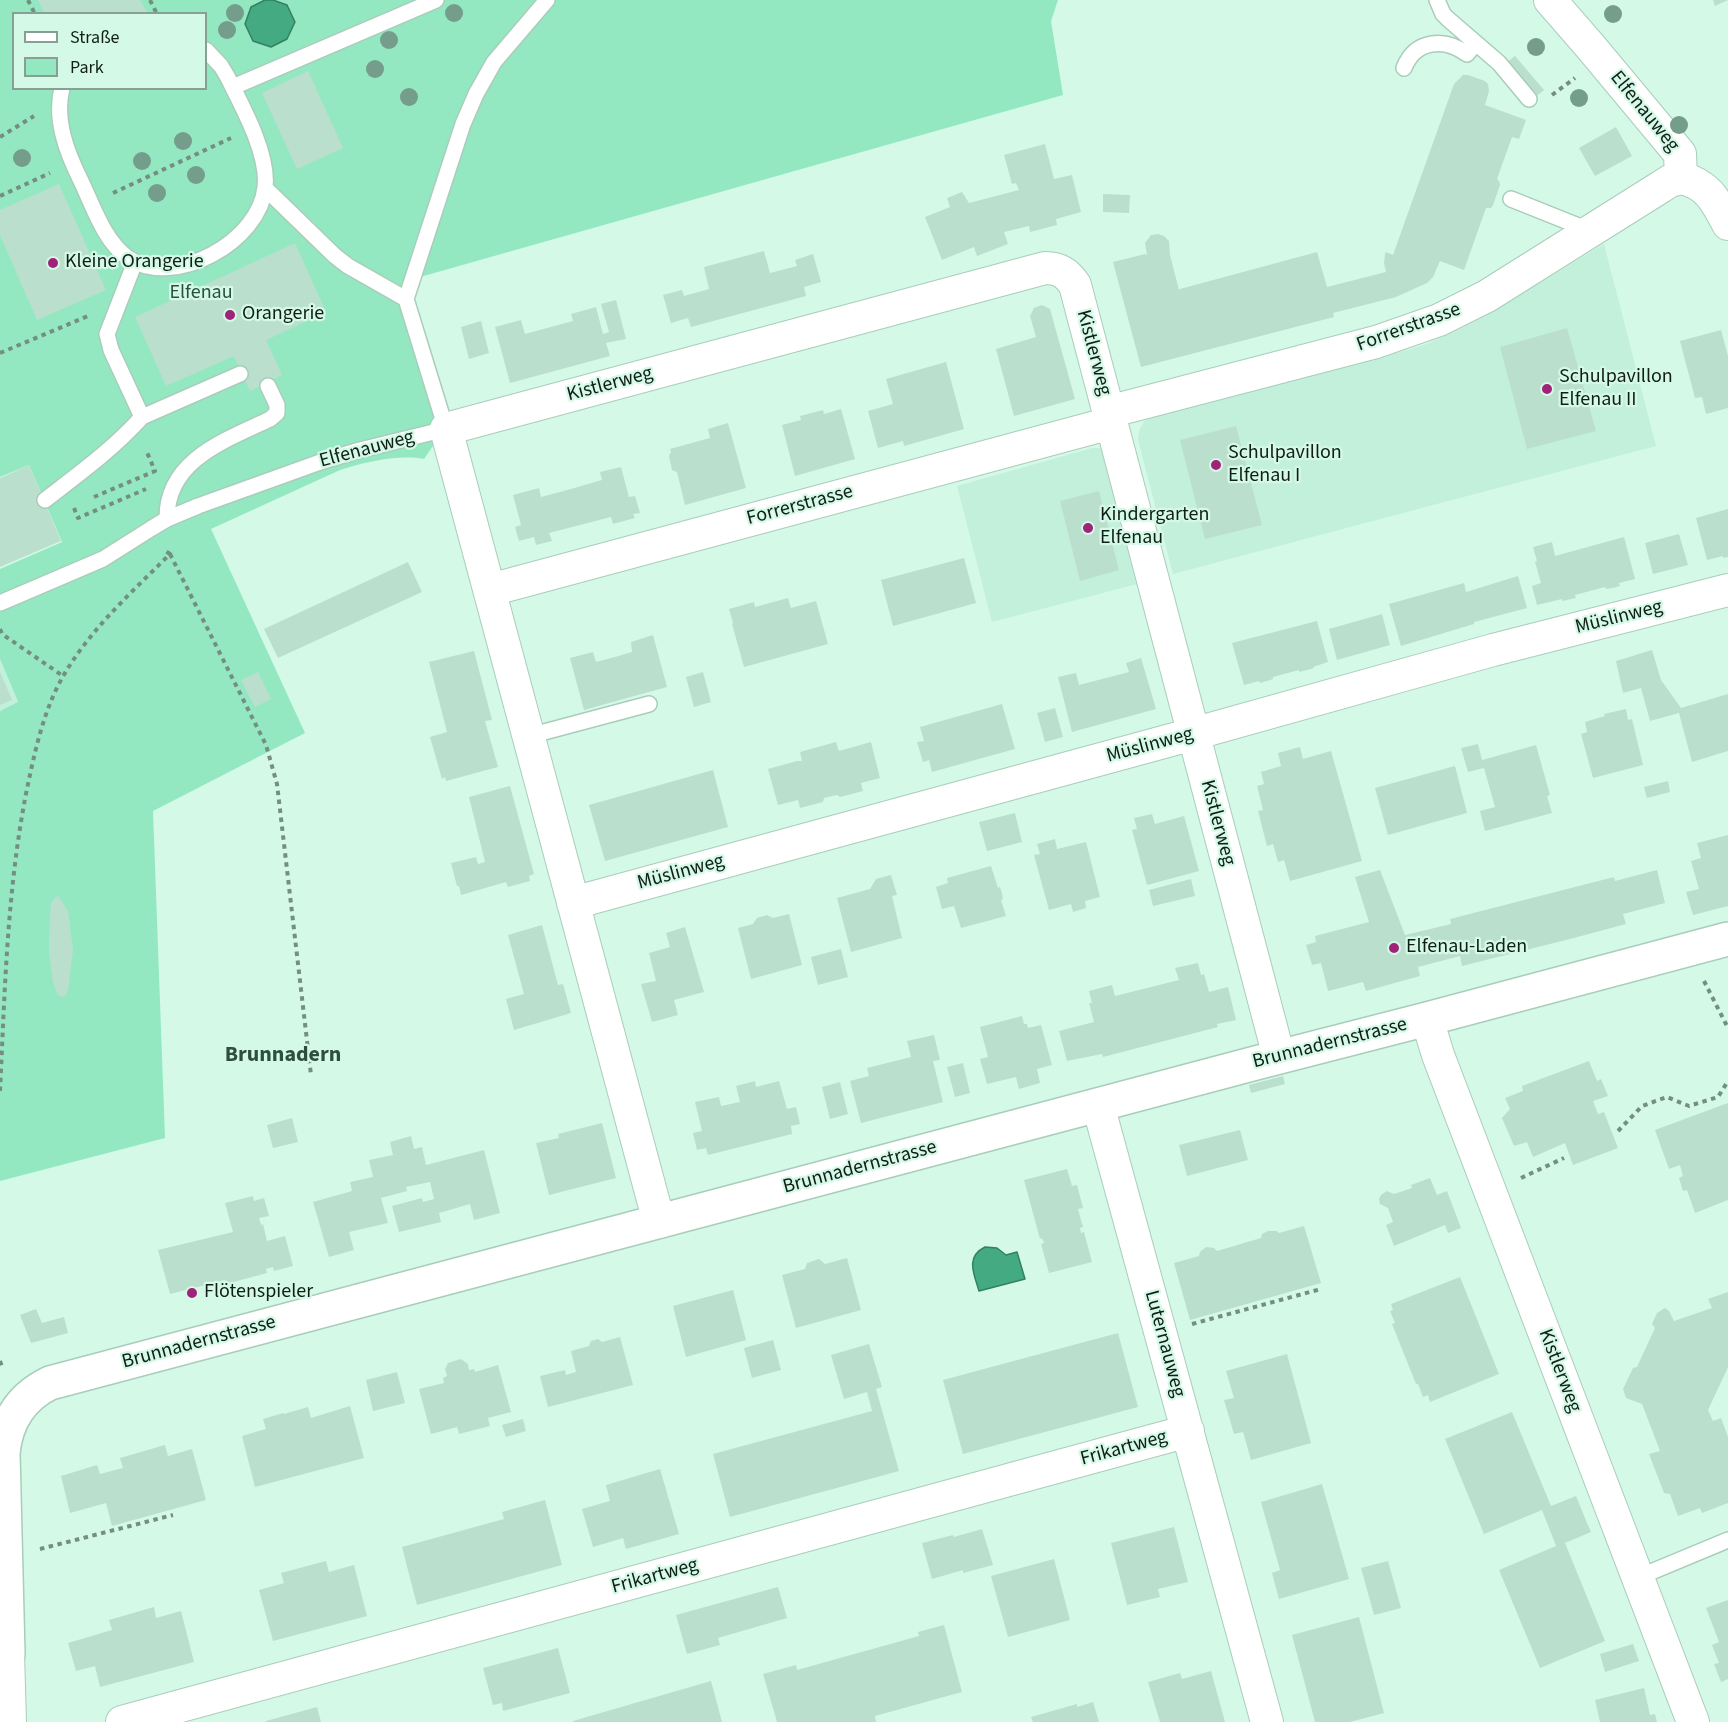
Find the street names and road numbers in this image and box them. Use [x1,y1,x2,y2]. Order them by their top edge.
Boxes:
street label: Elfenauweg [1604,67,1684,157]
street label: Forrerstrasse [1354,298,1464,358]
street label: Kistlerweg [1070,308,1116,398]
street label: Kistlerweg [565,362,655,408]
street label: Elfenauweg [317,426,417,474]
street label: Forrerstrasse [744,480,856,532]
street label: Müslinweg [1573,596,1665,640]
street label: Müslinweg [1104,723,1196,769]
street label: Kistlerweg [1194,778,1240,868]
street label: Müslinweg [635,850,727,896]
street label: Brunnadernstrasse [1250,1013,1410,1075]
street label: Brunnadernstrasse [780,1136,940,1200]
street label: Luternauweg [1138,1288,1190,1400]
street label: Brunnadernstrasse [119,1311,279,1375]
street label: Kistlerweg [1532,1326,1586,1416]
street label: Frikartweg [1078,1426,1170,1472]
street label: Frikartweg [609,1554,701,1600]

